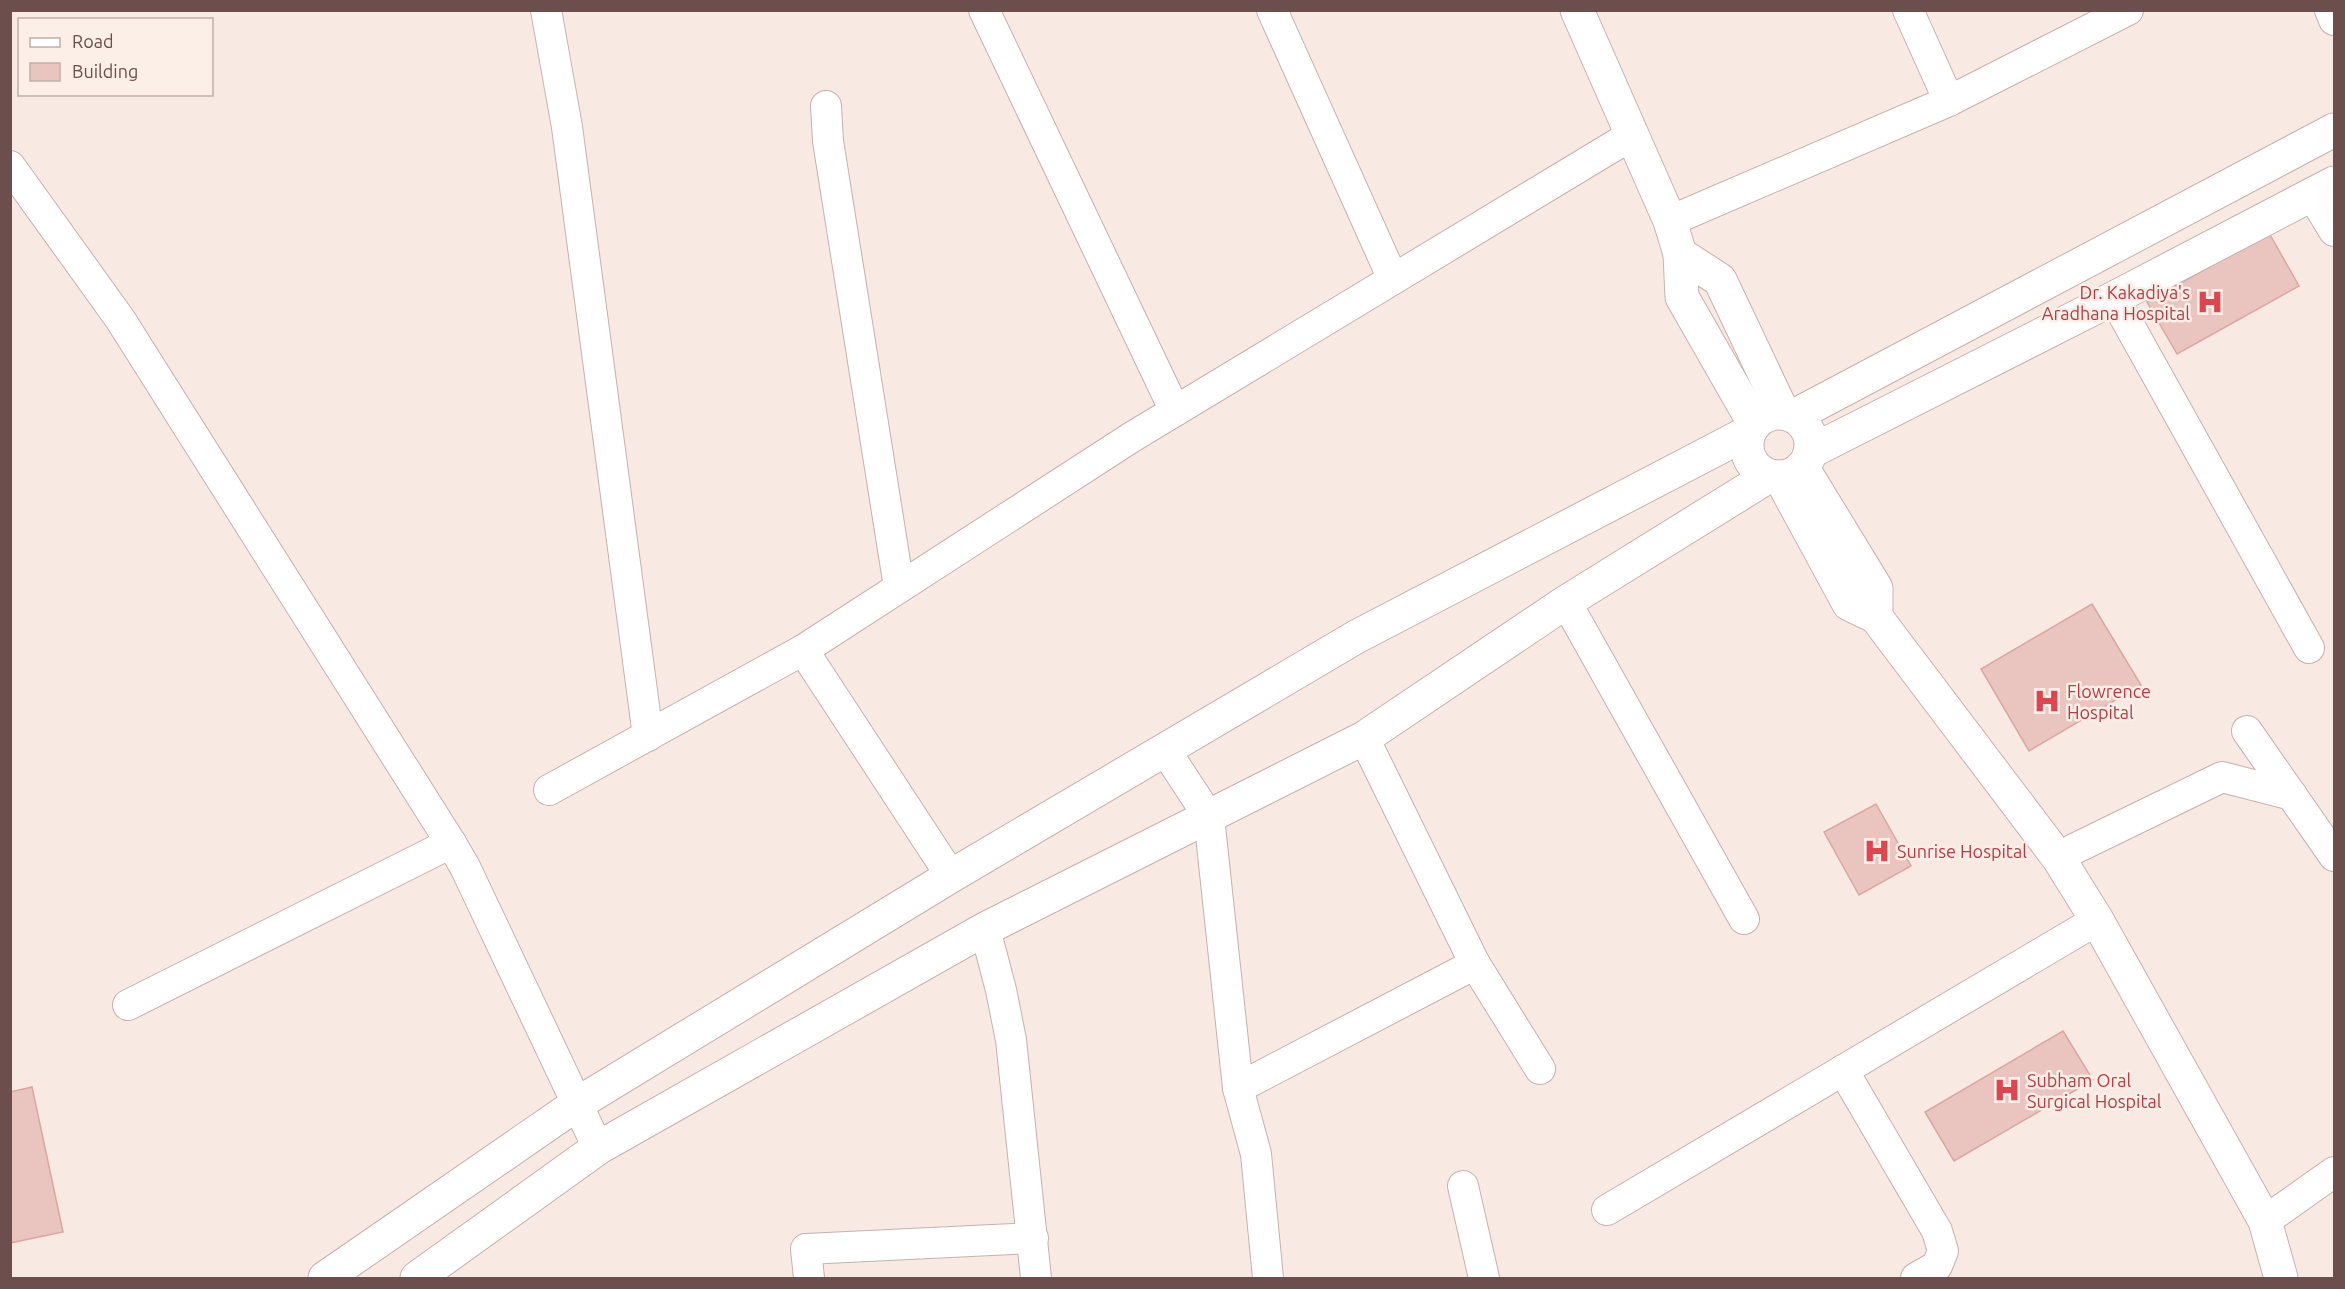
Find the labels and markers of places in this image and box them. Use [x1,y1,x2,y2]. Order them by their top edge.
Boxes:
place label: Dr. Kakadiya's Aradhana Hospital [2042,282,2190,323]
hospital icon: Dr. Kakadiya's Aradhana Hospital [2195,287,2225,317]
place label: Flowrence Hospital [2067,681,2151,722]
hospital icon: Flowrence Hospital [2032,686,2062,716]
hospital icon: Sunrise Hospital [1862,836,1892,866]
place label: Sunrise Hospital [1897,841,2027,861]
place label: Subham Oral Surgical Hospital [2027,1070,2162,1111]
hospital icon: Subham Oral Surgical Hospital [1992,1075,2022,1105]

